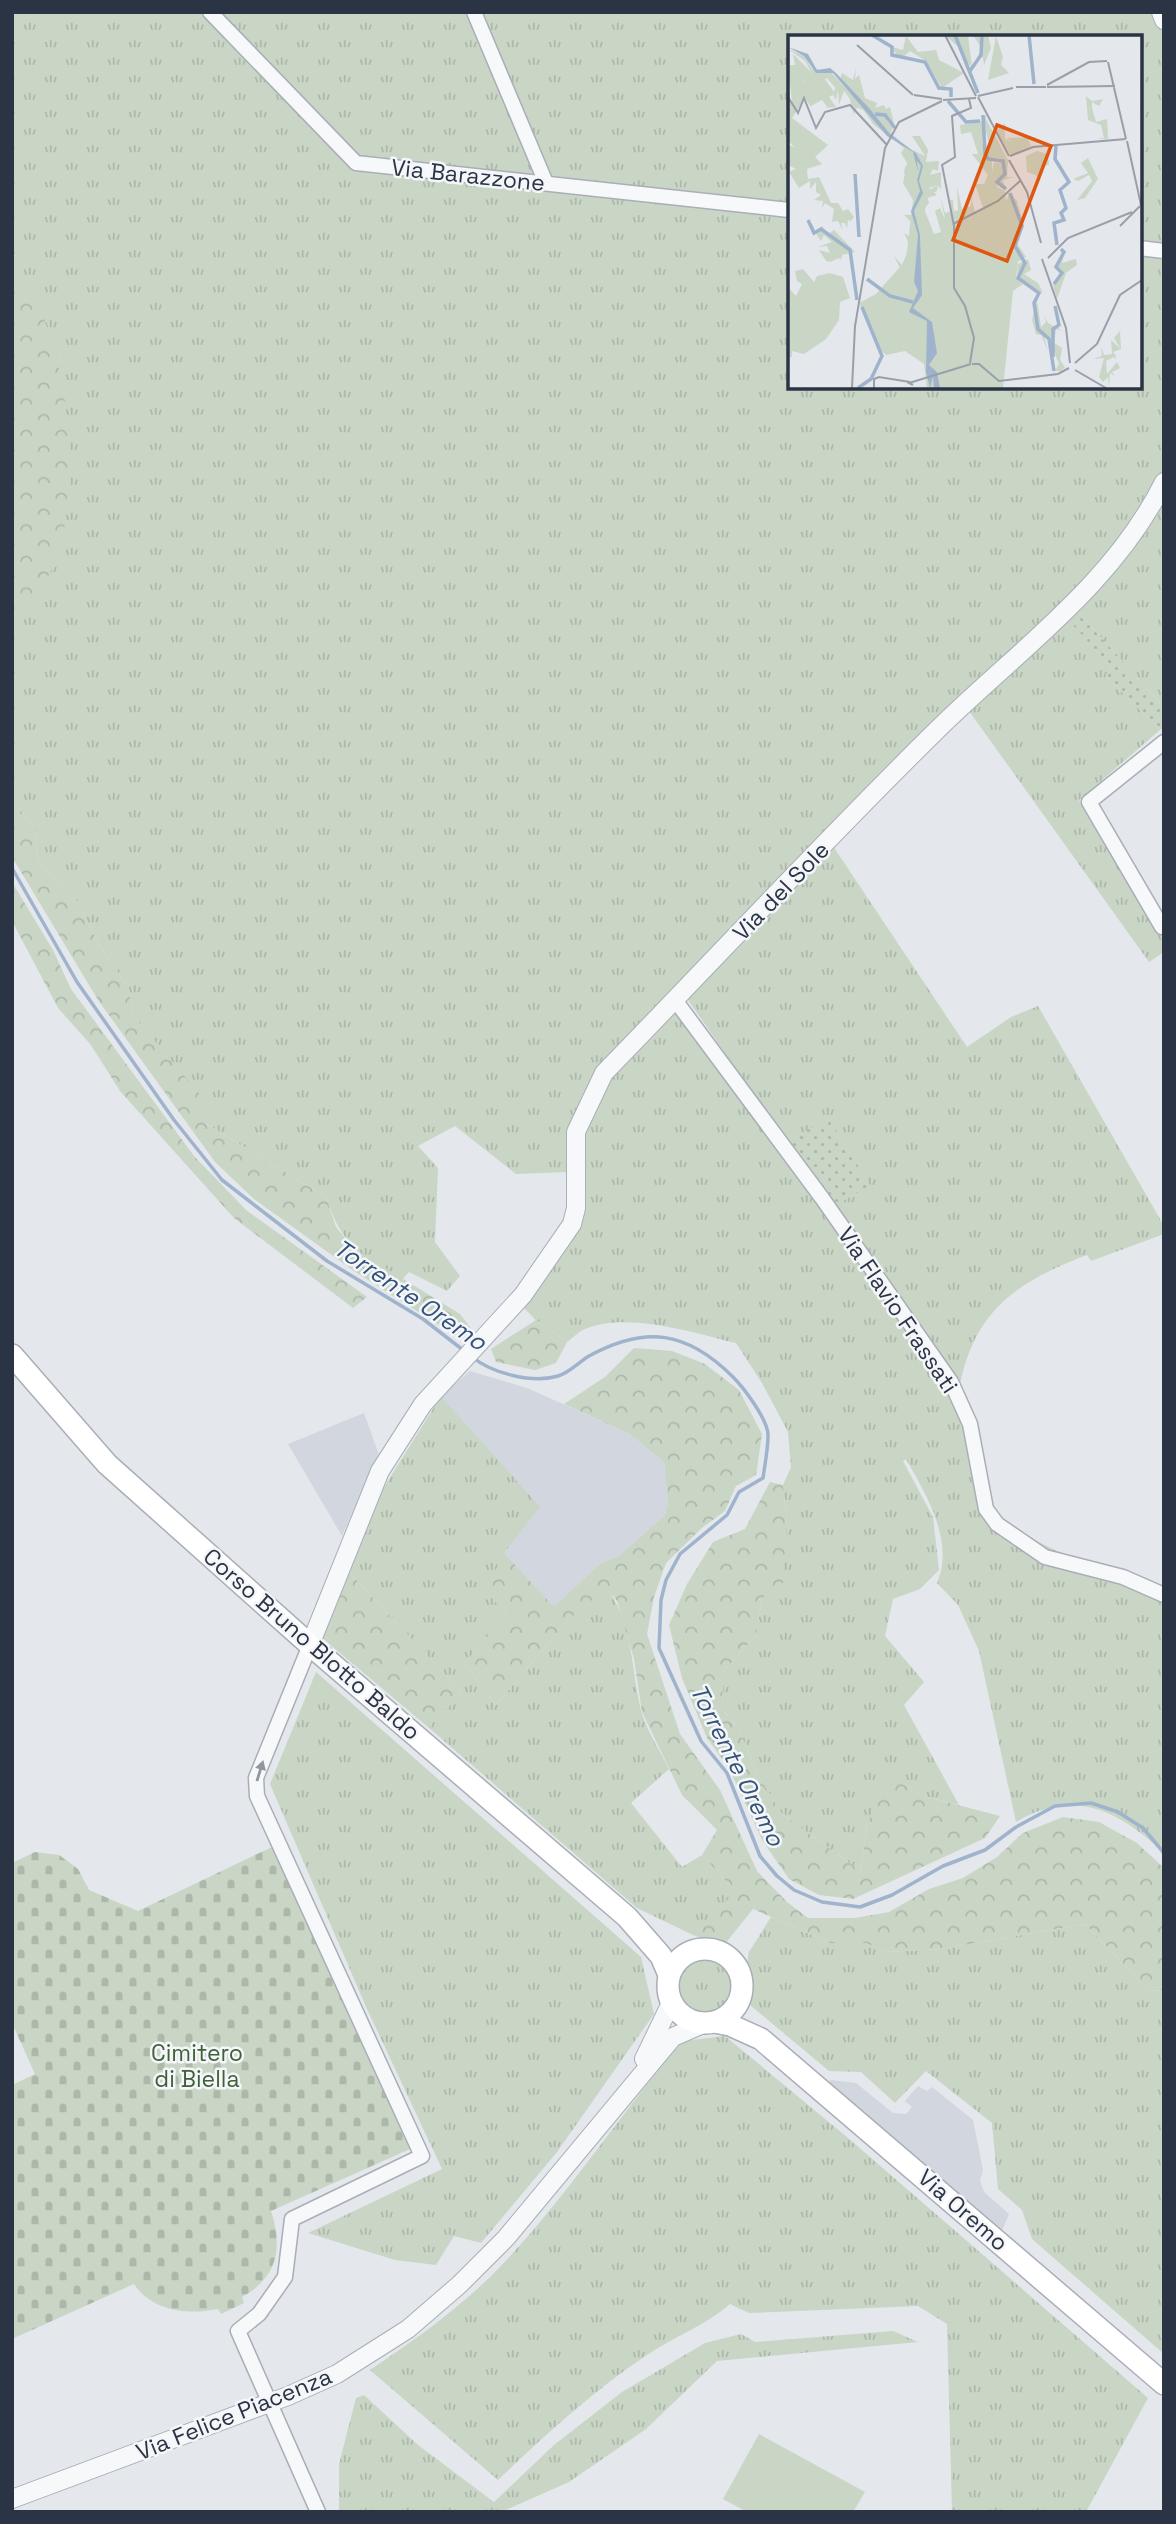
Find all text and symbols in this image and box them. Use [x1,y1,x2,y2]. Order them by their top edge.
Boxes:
inset map [788,35,1141,388]
street label: Via Barazzone [390,152,546,198]
street label: Via del Sole [726,835,836,947]
street label: Via Flavio Frassati [831,1221,965,1399]
water label: Torrente Oremo [328,1232,494,1358]
street label: Corso Bruno Blotto Baldo [197,1541,427,1747]
water label: Torrente Oremo [683,1678,792,1852]
one-way arrow [255,1760,265,1781]
park label: Cimitero di Biella [151,2038,243,2094]
street label: Via Oremo [912,2163,1014,2257]
street label: Via Felice Piacenza [132,2361,336,2467]

